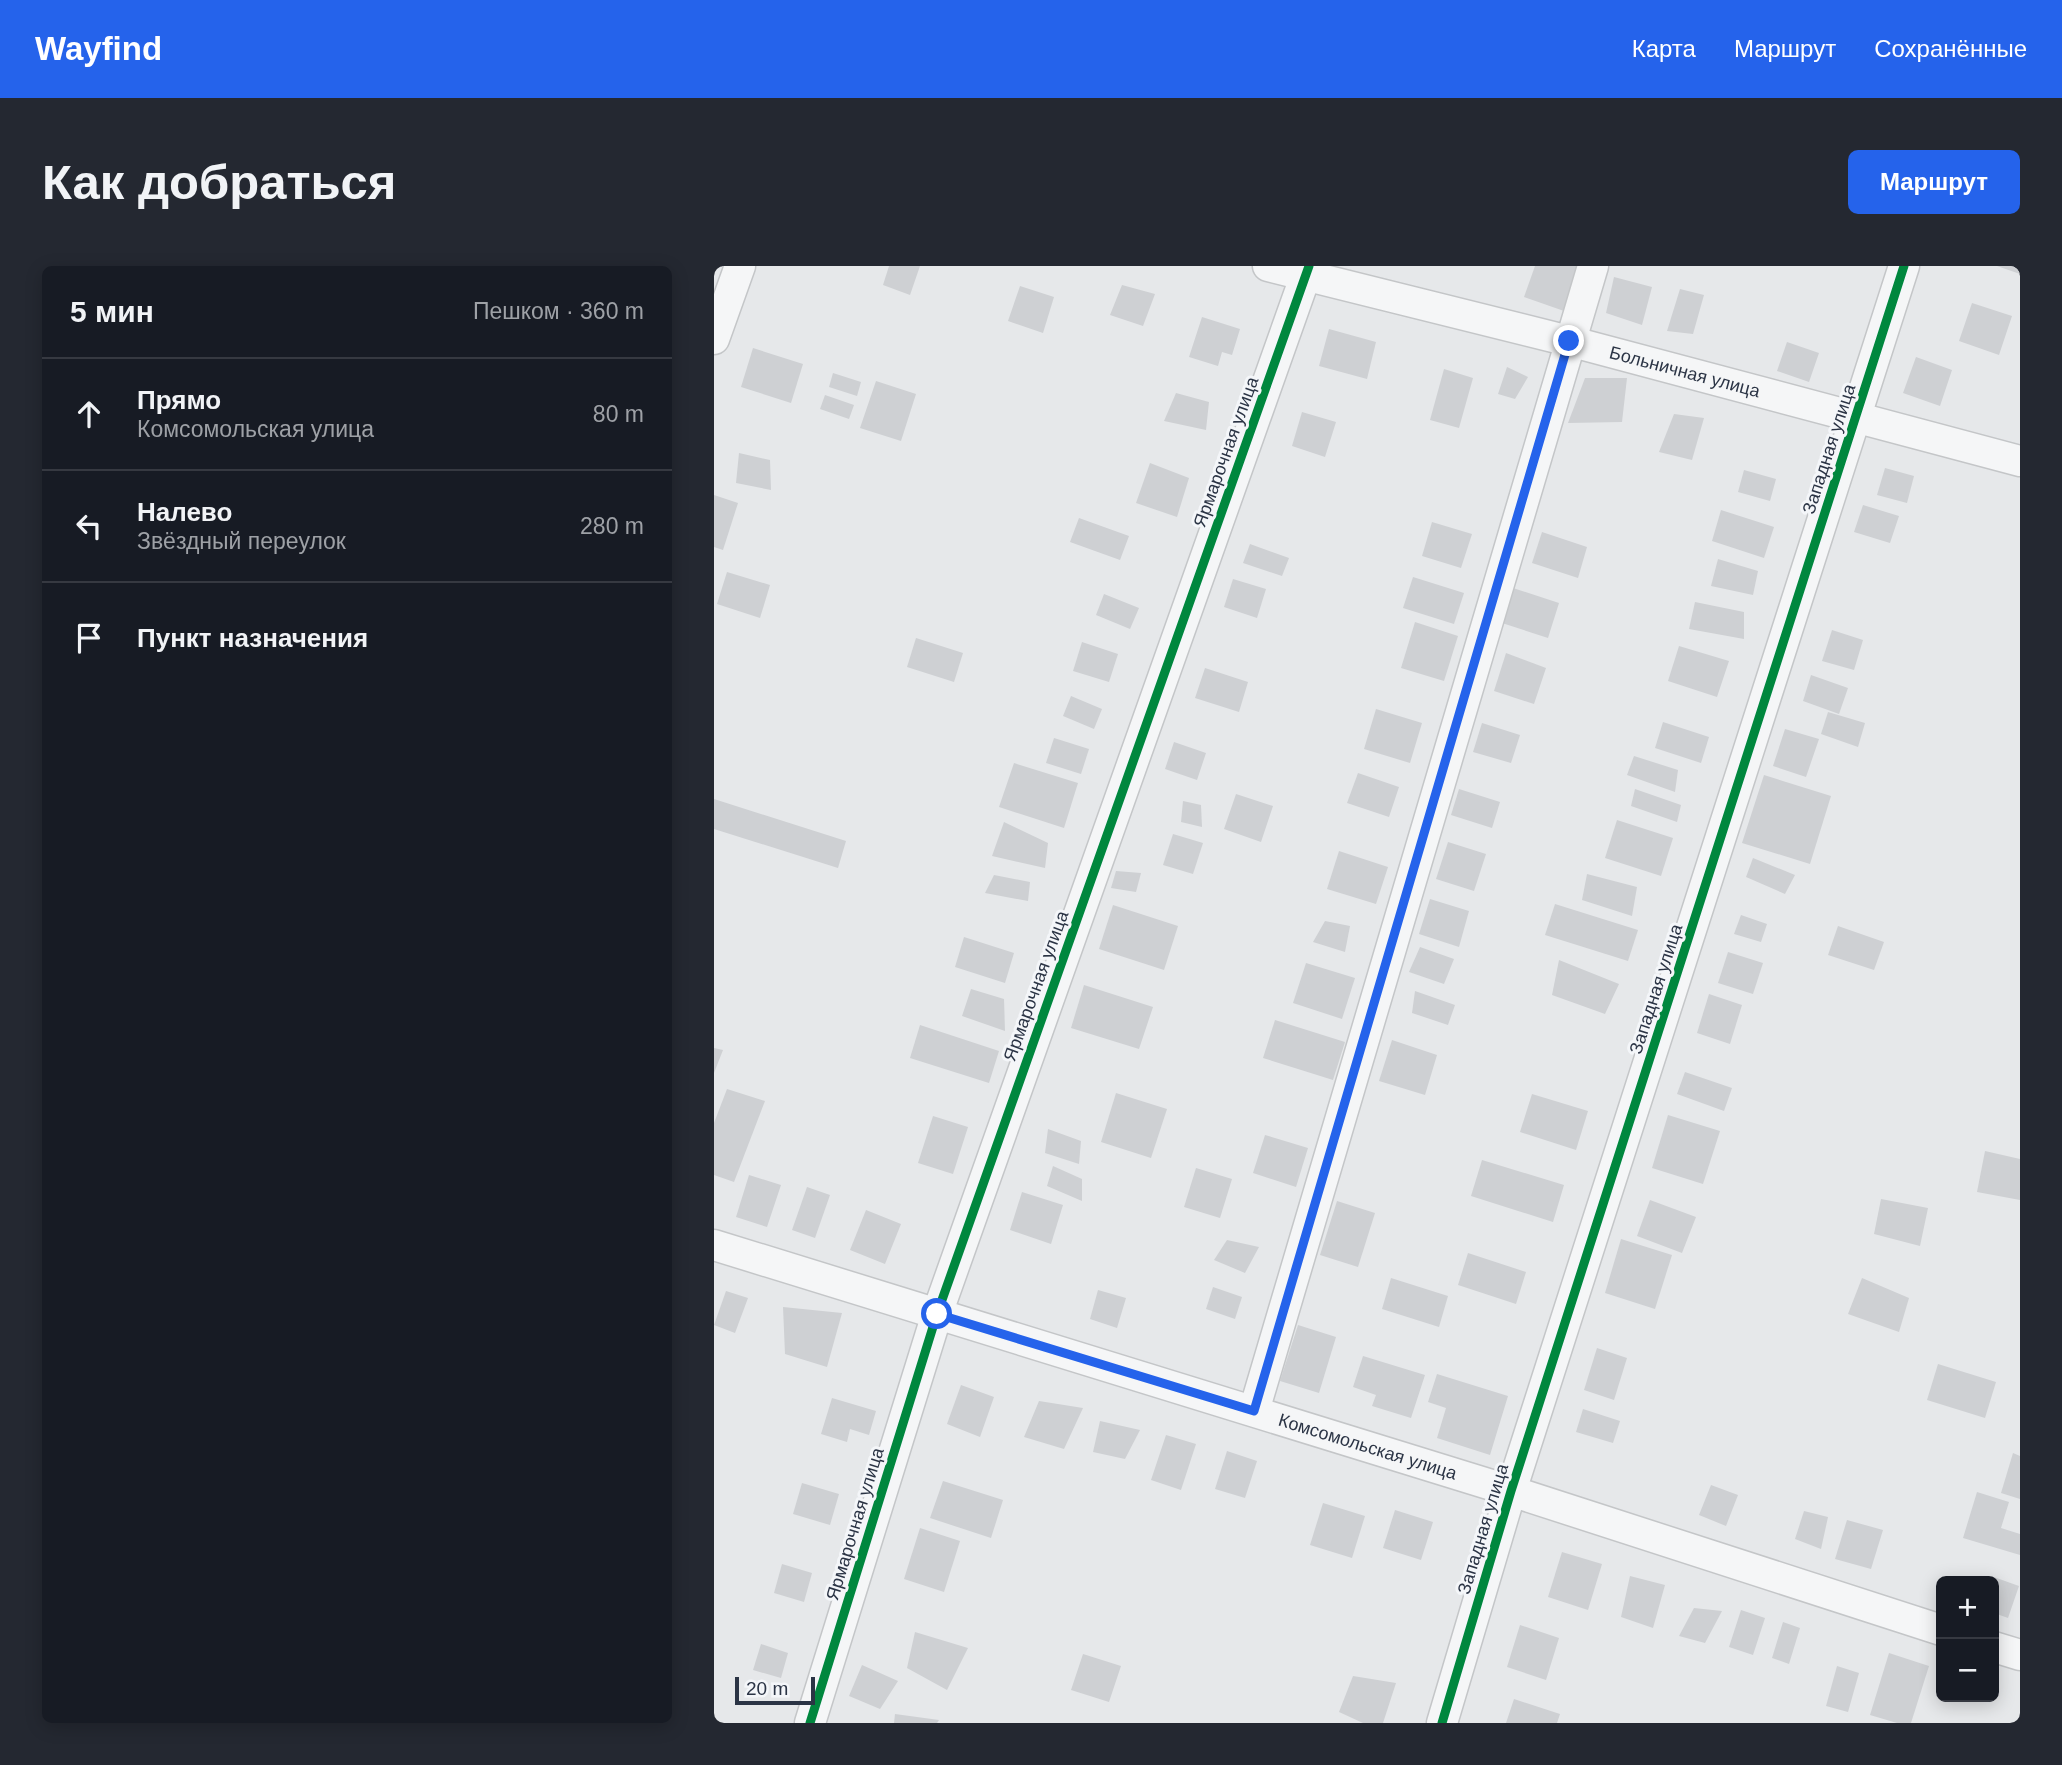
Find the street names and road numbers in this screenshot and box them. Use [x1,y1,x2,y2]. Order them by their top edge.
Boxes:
street label: Больничная улица [1607,342,1763,402]
street label: Ярмарочная улица [1189,373,1263,530]
street label: Западная улица [1799,381,1860,516]
street label: Ярмарочная улица [999,907,1073,1064]
street label: Западная улица [1626,921,1687,1056]
street label: Комсомольская улица [1276,1410,1460,1484]
street label: Ярмарочная улица [822,1444,888,1603]
street label: Западная улица [1454,1460,1513,1597]

